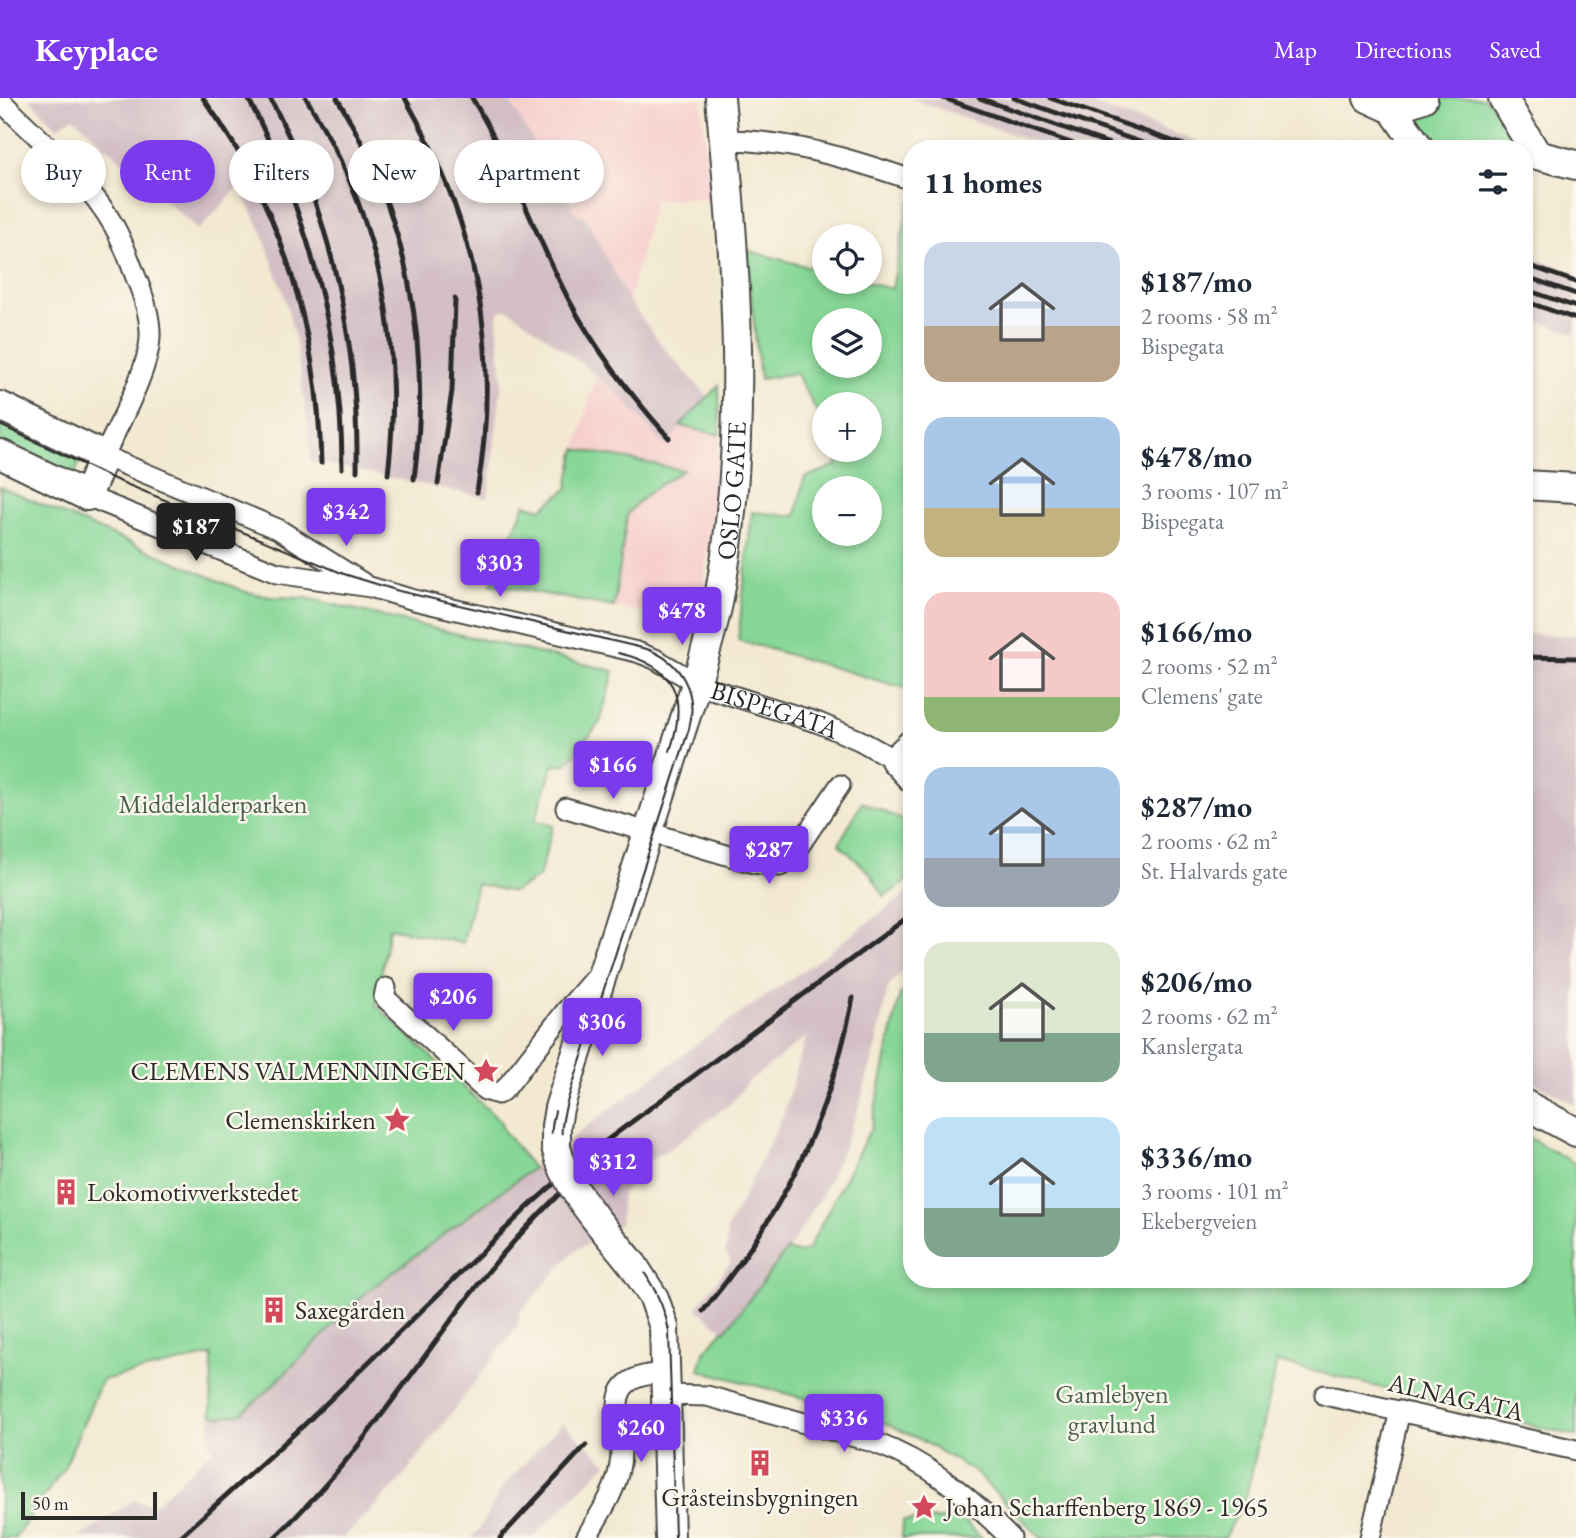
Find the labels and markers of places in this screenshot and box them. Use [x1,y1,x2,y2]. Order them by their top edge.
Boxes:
pin: $342 [305,489,387,548]
pin: $187 [155,504,237,563]
pin: $303 [459,540,541,599]
pin: $478 [641,588,723,647]
pin: $166 [572,742,654,801]
pin: $287 [728,826,810,886]
pin: $206 [412,974,494,1033]
pin: $306 [561,998,643,1058]
place label: CLEMENS VALMENNINGEN [131,1054,465,1088]
place icon: CLEMENS VALMENNINGEN [471,1056,501,1086]
place label: Clemenskirken [225,1103,376,1137]
place icon: Clemenskirken [382,1105,412,1135]
pin: $312 [572,1138,654,1198]
place label: Lokomotivverkstedet [87,1175,298,1209]
building icon: Lokomotivverkstedet [51,1177,81,1207]
place label: Saxegården [295,1293,406,1327]
building icon: Saxegården [259,1295,289,1325]
pin: $336 [803,1394,885,1454]
pin: $260 [600,1404,682,1464]
building icon: Gråsteinsbygningen [745,1448,775,1478]
place label: Gråsteinsbygningen [661,1480,859,1514]
place label: Johan Scharffenberg 1869 - 1965 [943,1490,1268,1524]
place icon: Johan Scharffenberg 1869 - 1965 [909,1492,939,1522]

